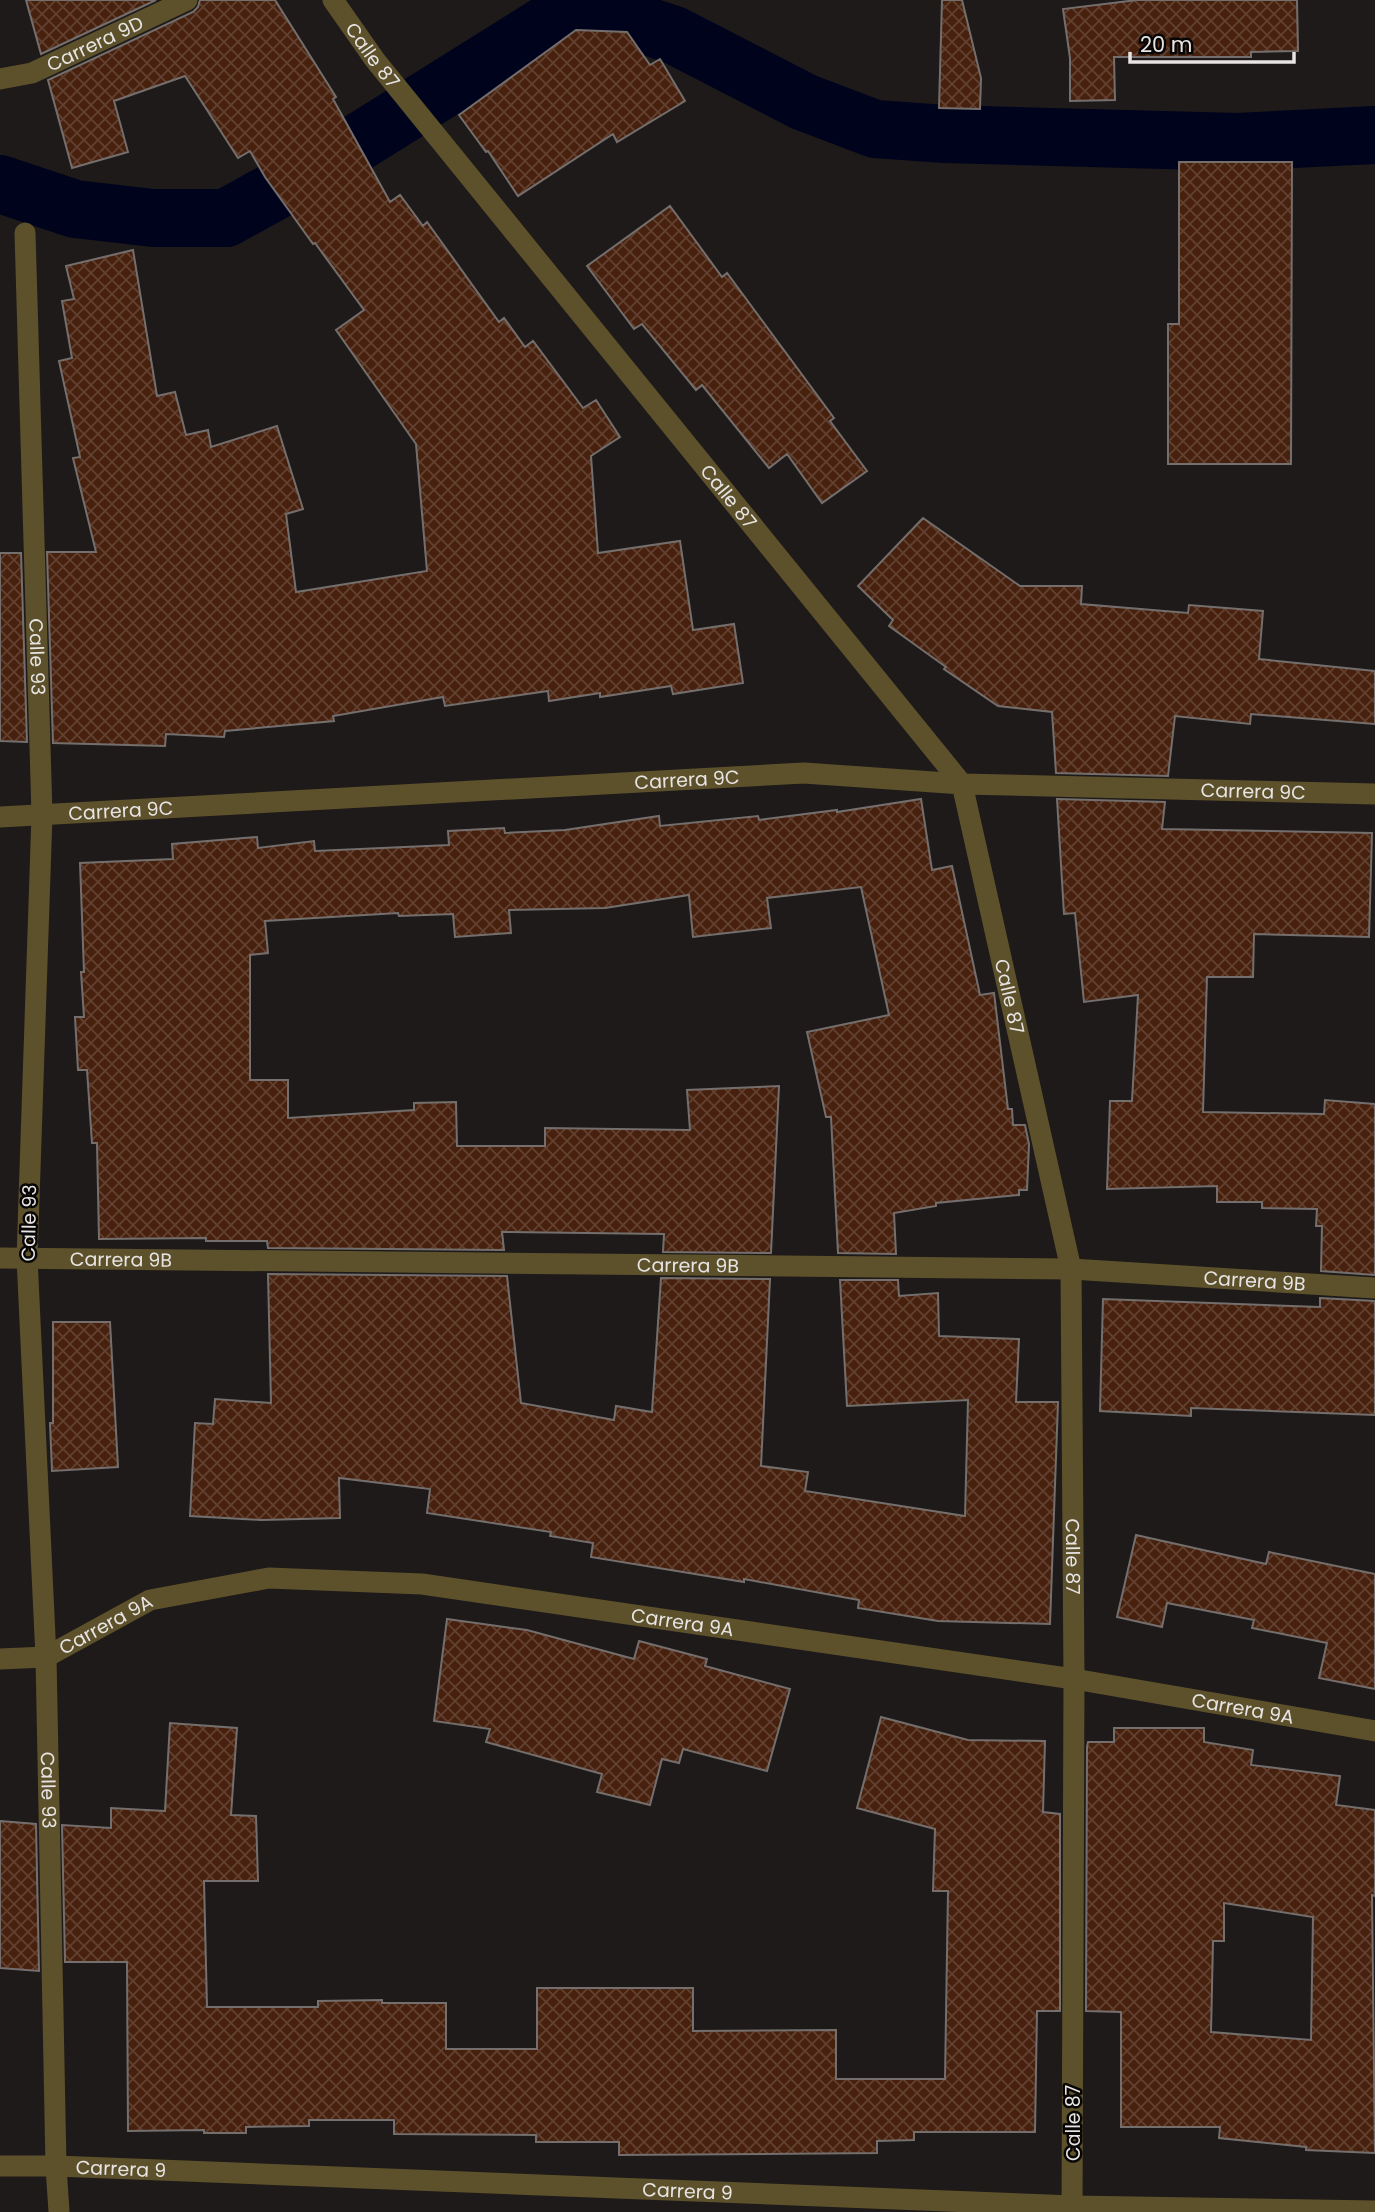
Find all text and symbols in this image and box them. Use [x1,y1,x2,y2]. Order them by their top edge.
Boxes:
street label: Carrera 9D [42,9,148,78]
street label: Calle 87 [339,17,406,94]
scale bar [1130,21,1294,65]
text: 20 m [1140,30,1193,59]
street label: Calle 87 [694,458,763,534]
street label: Calle 93 [23,618,52,696]
street label: Carrera 9C [634,763,740,796]
street label: Carrera 9C [1200,776,1306,806]
street label: Carrera 9C [68,794,174,827]
street label: Calle 87 [988,956,1031,1037]
street label: Calle 93 [15,1184,43,1262]
street label: Carrera 9B [70,1245,172,1273]
street label: Carrera 9B [637,1251,739,1279]
street label: Carrera 9B [1203,1264,1306,1297]
street label: Calle 87 [1059,1518,1087,1595]
street label: Carrera 9A [54,1588,158,1661]
street label: Carrera 9A [629,1601,736,1643]
street label: Carrera 9A [1190,1686,1296,1730]
street label: Calle 93 [34,1751,63,1829]
street label: Calle 87 [1060,2085,1087,2161]
street label: Carrera 9 [75,2153,167,2184]
street label: Carrera 9 [642,2176,733,2206]

